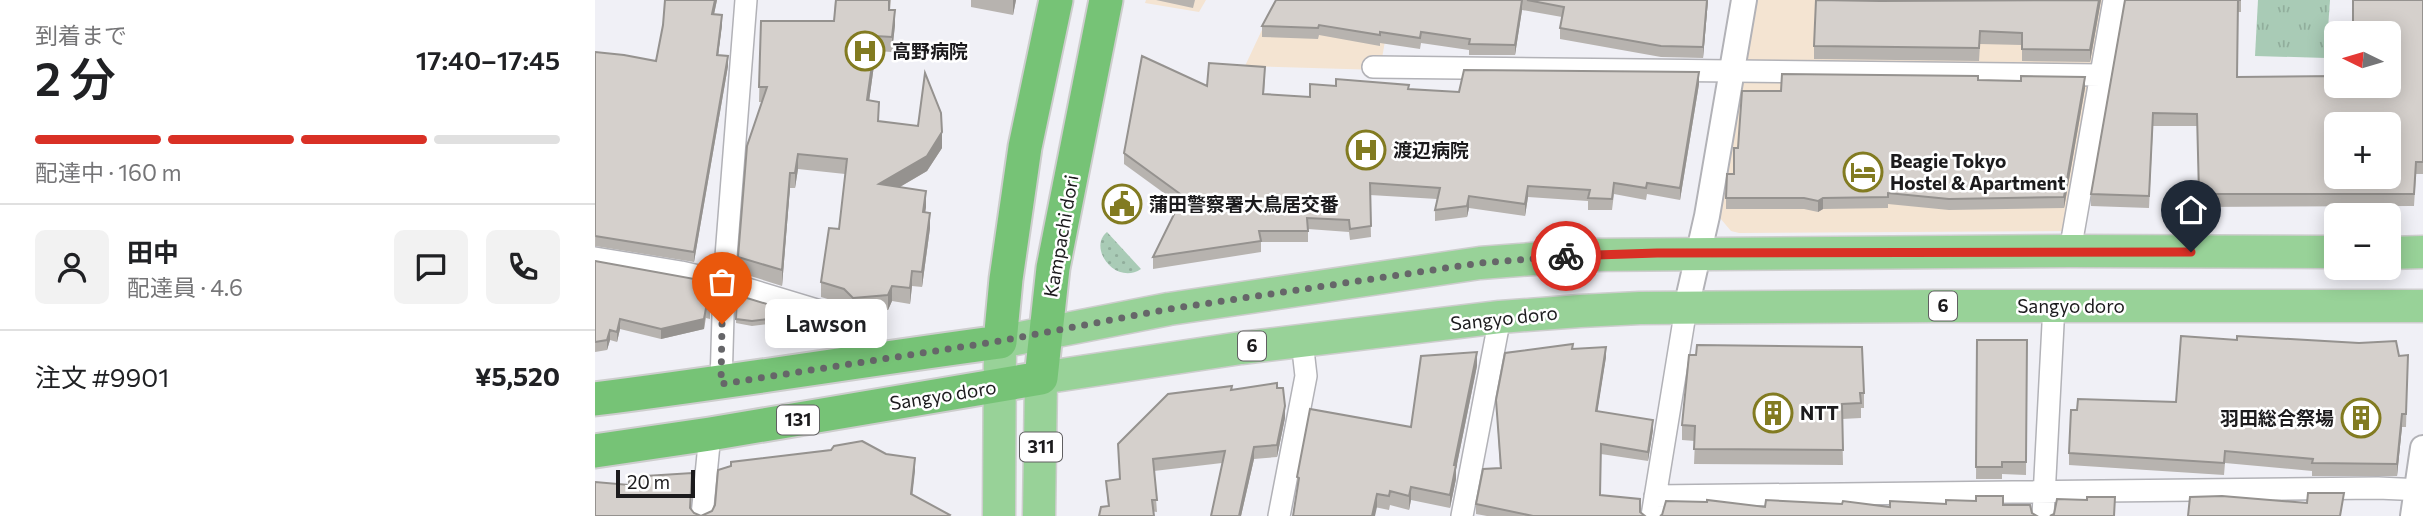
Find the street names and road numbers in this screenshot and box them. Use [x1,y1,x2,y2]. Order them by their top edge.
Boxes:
street label: Kampachi dori [1038,173,1083,299]
road number: 6 [1929,292,1957,320]
street label: Sangyo doro [2017,294,2125,317]
street label: Sangyo doro [1449,300,1559,335]
road number: 6 [1238,332,1266,360]
street label: Sangyo doro [888,375,998,414]
road number: 131 [777,406,819,434]
road number: 311 [1020,432,1062,462]

